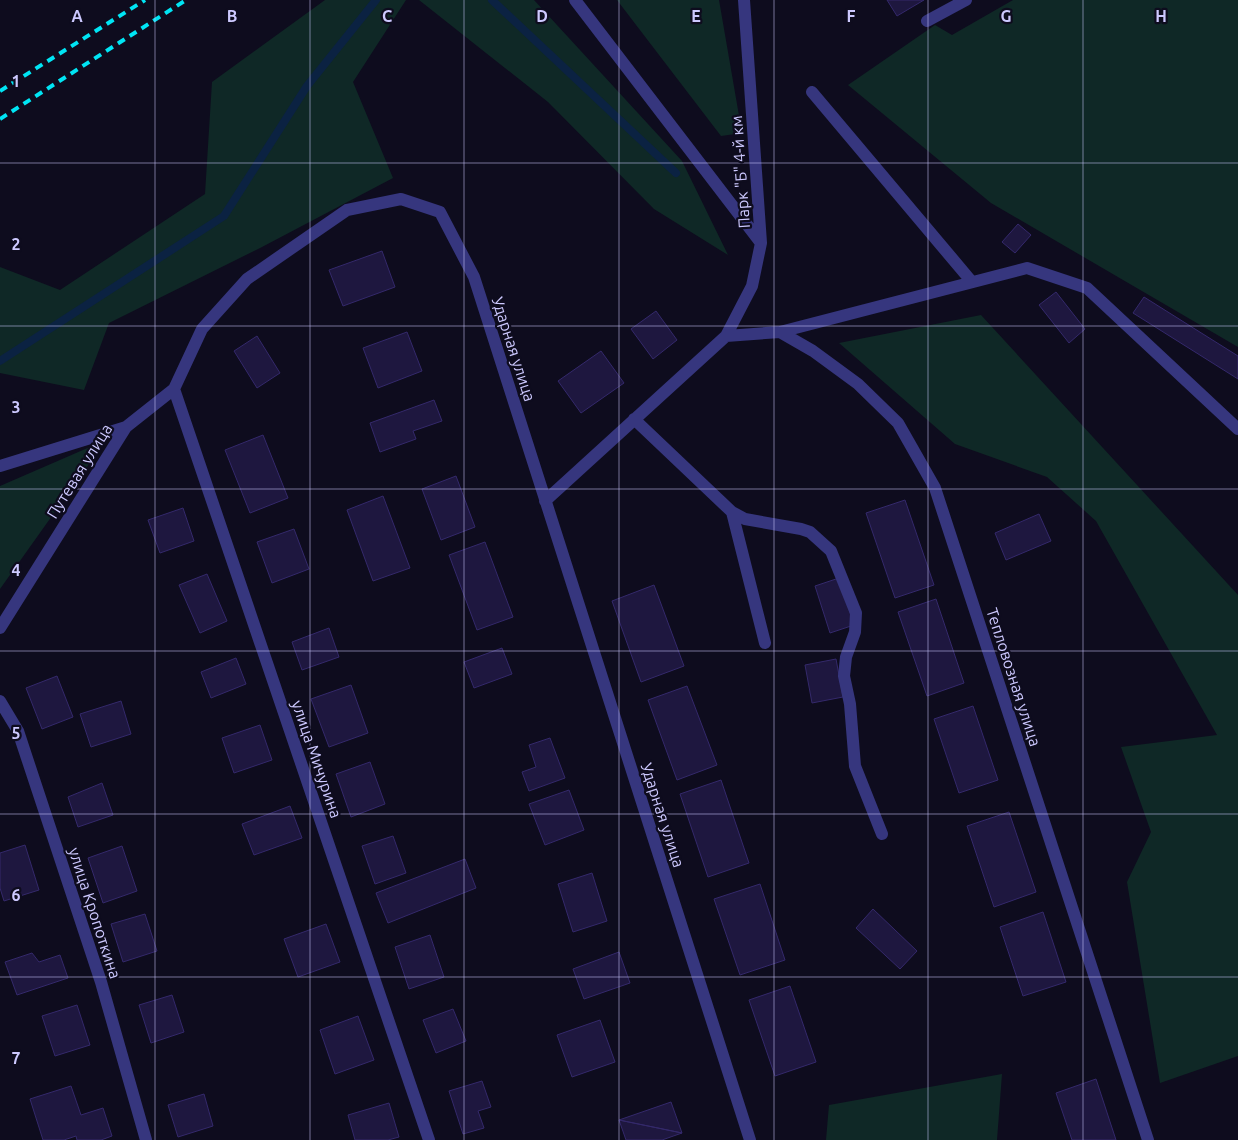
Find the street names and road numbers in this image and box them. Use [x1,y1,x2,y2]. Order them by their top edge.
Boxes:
street label: Парк "Б" 4-й км [727,115,753,229]
street label: Ударная улица [489,294,539,404]
street label: Путевая улица [43,420,115,522]
street label: Тепловозная улица [983,606,1045,748]
street label: улица Мичурина [288,698,346,820]
street label: Ударная улица [638,760,688,870]
street label: улица Кропоткина [65,845,125,981]

